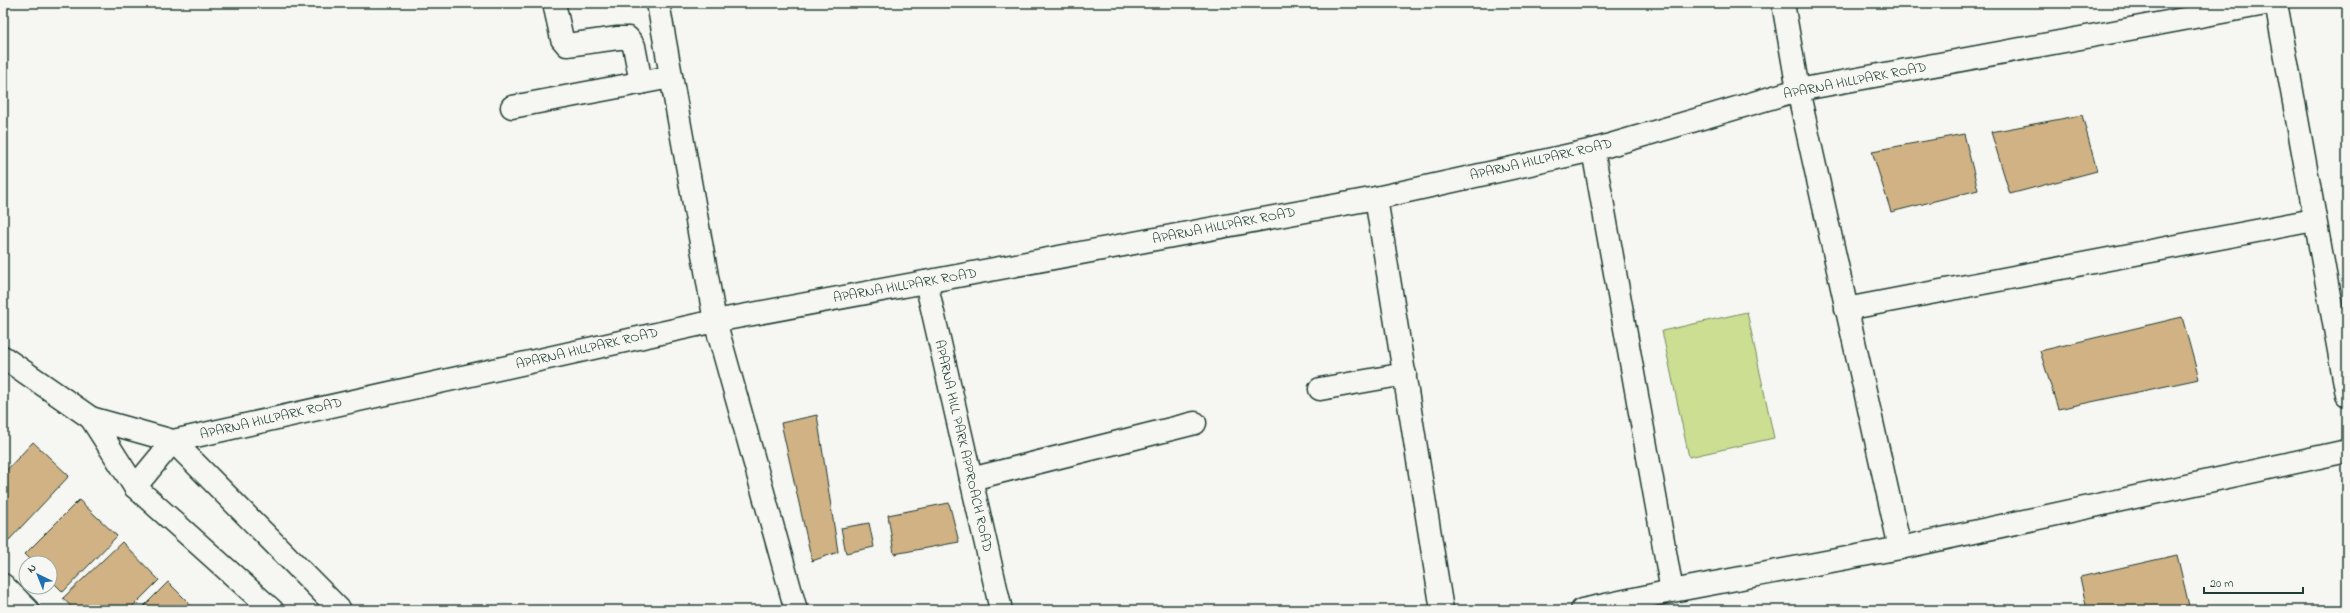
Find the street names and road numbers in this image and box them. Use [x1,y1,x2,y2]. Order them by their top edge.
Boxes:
street label: APARNA HILLPARK ROAD [1782,57,1928,105]
street label: APARNA HILLPARK ROAD [1468,133,1614,187]
street label: APARNA HILLPARK ROAD [1151,202,1297,250]
street label: APARNA HILLPARK ROAD [832,263,978,309]
street label: APARNA HILLPARK ROAD [514,322,660,376]
street label: APARNA HILL PARK APPROACH ROAD [928,338,998,554]
street label: APARNA HILLPARK ROAD [198,392,344,446]

